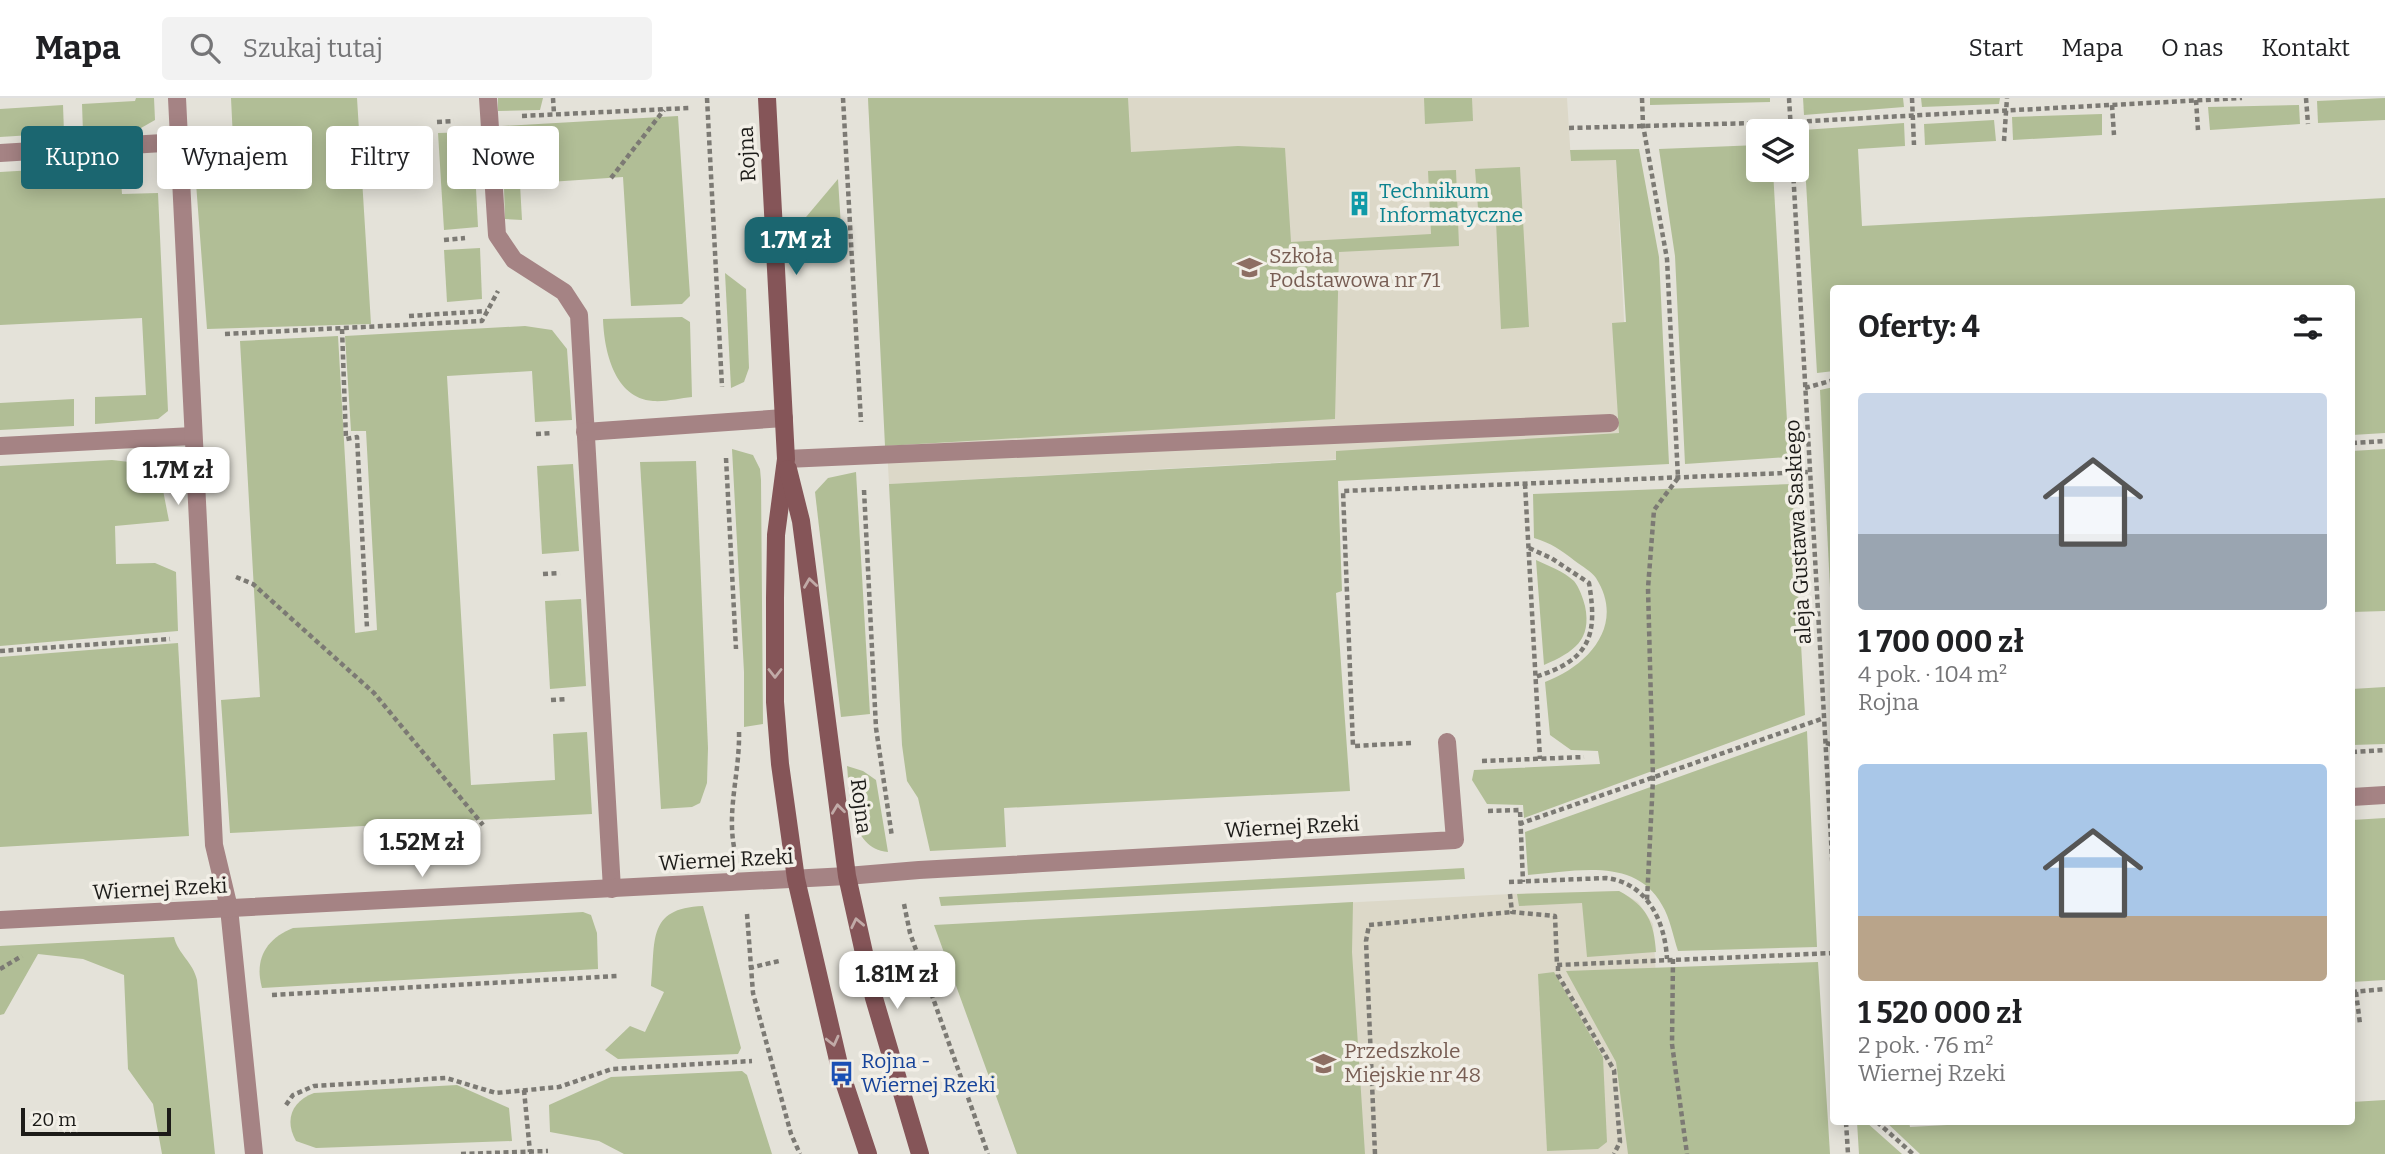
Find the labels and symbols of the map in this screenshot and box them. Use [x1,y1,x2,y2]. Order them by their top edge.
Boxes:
street label: Rojna [733,125,761,183]
place label: Technikum Informatyczne [1379,178,1523,228]
building icon: Technikum Informatyczne [1345,189,1373,217]
pin: 1.7M zł [731,218,861,277]
place label: Szkoła Podstawowa nr 71 [1269,243,1441,293]
school or university icon: Szkoła Podstawowa nr 71 [1235,254,1263,282]
street label: aleja Gustawa Saskiego [1779,419,1817,645]
pin: 1.7M zł [113,448,243,507]
one-way arrow [803,577,818,589]
one-way arrow [767,668,783,679]
street label: Rojna [845,777,877,836]
one-way arrow [830,803,845,814]
street label: Wiernej Rzeki [1224,810,1360,844]
pin: 1.52M zł [350,820,494,879]
street label: Wiernej Rzeki [658,843,794,877]
street label: Wiernej Rzeki [92,872,228,906]
one-way arrow [850,917,865,929]
pin: 1.81M zł [825,951,969,1011]
one-way arrow [825,1034,839,1046]
place label: Przedszkole Miejskie nr 48 [1344,1038,1481,1088]
place label: Rojna - Wiernej Rzeki [861,1048,996,1098]
school or university icon: Przedszkole Miejskie nr 48 [1310,1049,1338,1077]
bus stop icon: Rojna - Wiernej Rzeki [827,1059,855,1087]
scale bar [21,1105,172,1137]

